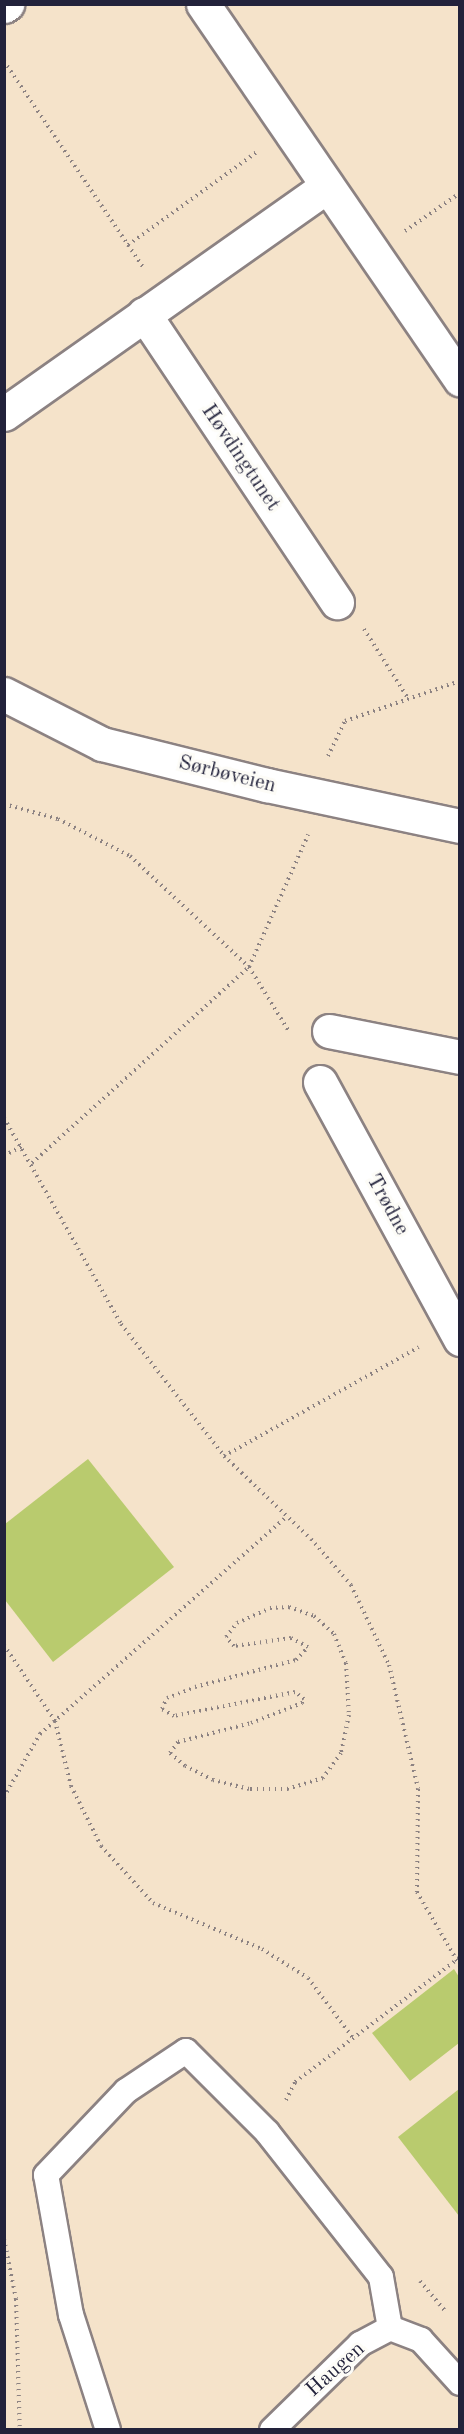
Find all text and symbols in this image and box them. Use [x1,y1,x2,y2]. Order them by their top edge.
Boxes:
street label: Høvdingtunet [195,400,285,516]
street label: Sørbøveien [176,751,278,799]
street label: Trødne [360,1170,414,1240]
street label: Haugen [301,2337,371,2403]

